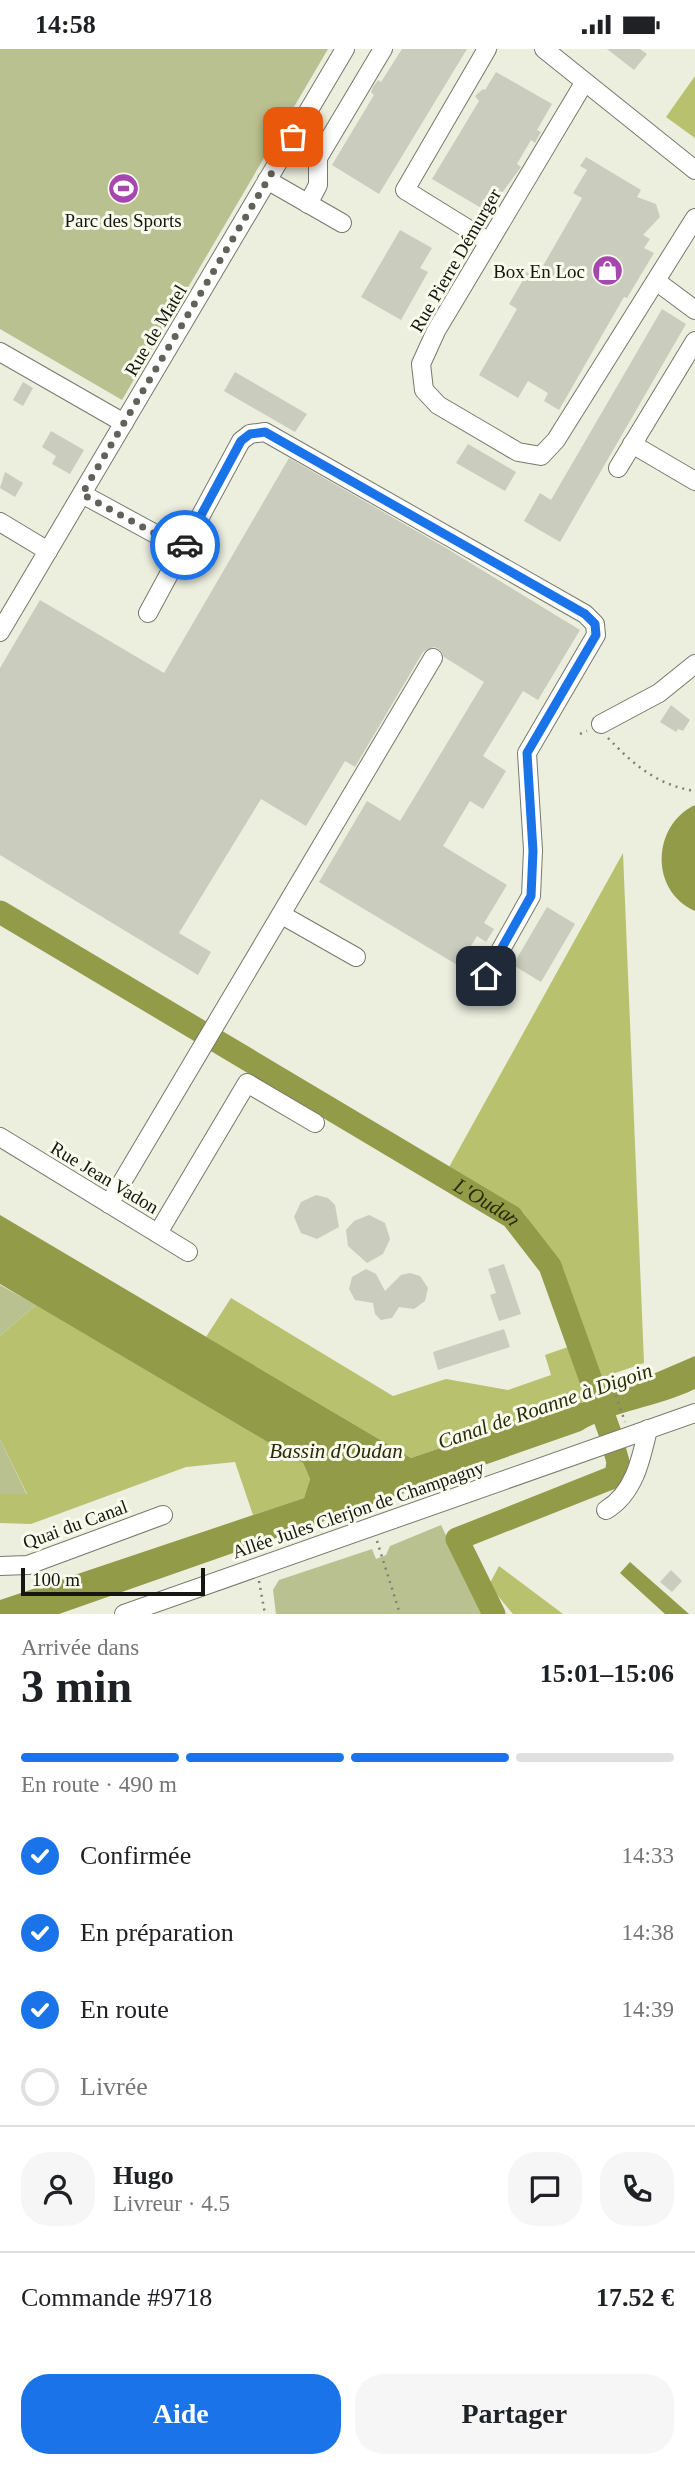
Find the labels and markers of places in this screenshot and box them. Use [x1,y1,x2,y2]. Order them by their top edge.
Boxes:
pin [263,107,323,167]
sports icon: Parc des Sports [106,172,140,206]
place label: Parc des Sports [64,210,182,231]
shop icon: Box En Loc [591,254,625,288]
place label: Box En Loc [493,261,585,282]
pin [456,946,516,1006]

